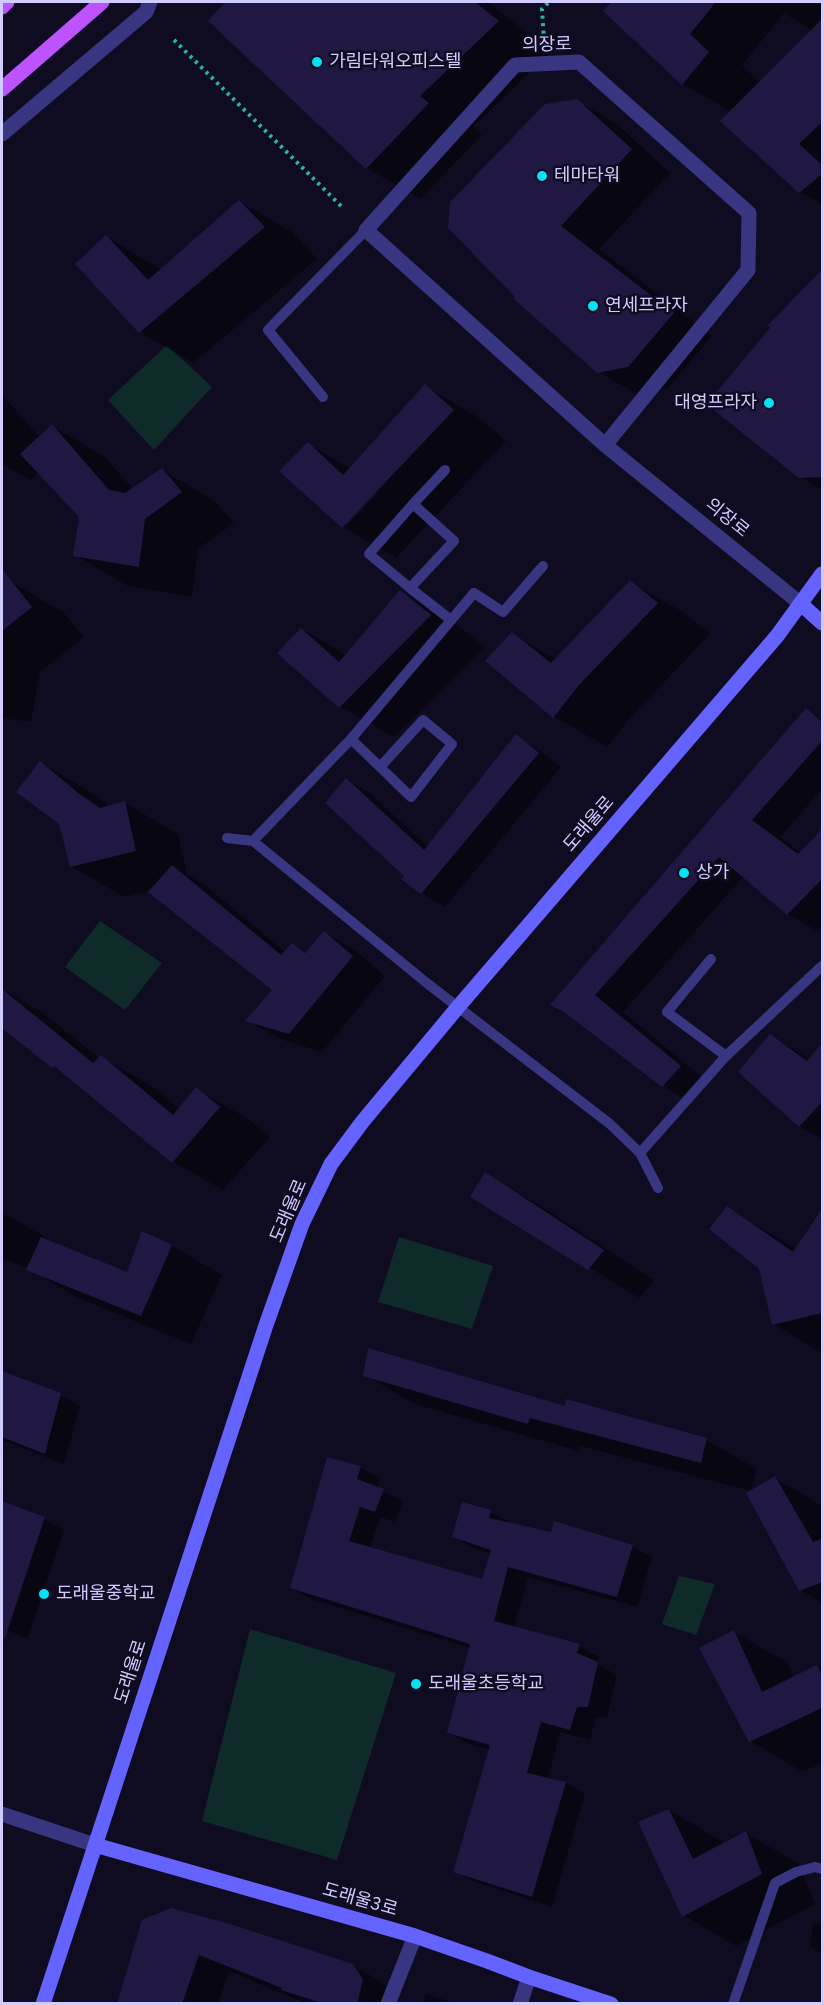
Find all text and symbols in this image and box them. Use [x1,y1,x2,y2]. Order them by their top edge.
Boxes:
street label: 의장로 [522,34,572,56]
place label: 가림타워오피스텔 [329,51,461,73]
marker: 가림타워오피스텔 [310,55,324,69]
place label: 테마타워 [554,165,620,187]
marker: 테마타워 [535,169,549,183]
place label: 연세프라자 [605,295,688,317]
marker: 연세프라자 [586,299,600,313]
place label: 대영프라자 [674,392,757,414]
marker: 대영프라자 [762,396,776,410]
street label: 의장로 [701,494,753,542]
street label: 도래울로 [559,792,619,856]
place label: 상가 [696,862,729,884]
marker: 상가 [677,866,691,880]
street label: 도래울로 [266,1176,312,1246]
place label: 도래울중학교 [56,1583,155,1605]
marker: 도래울중학교 [37,1587,51,1601]
street label: 도래울로 [110,1637,152,1707]
place label: 도래울초등학교 [428,1673,544,1695]
marker: 도래울초등학교 [409,1677,423,1691]
street label: 도래울3로 [320,1879,400,1921]

